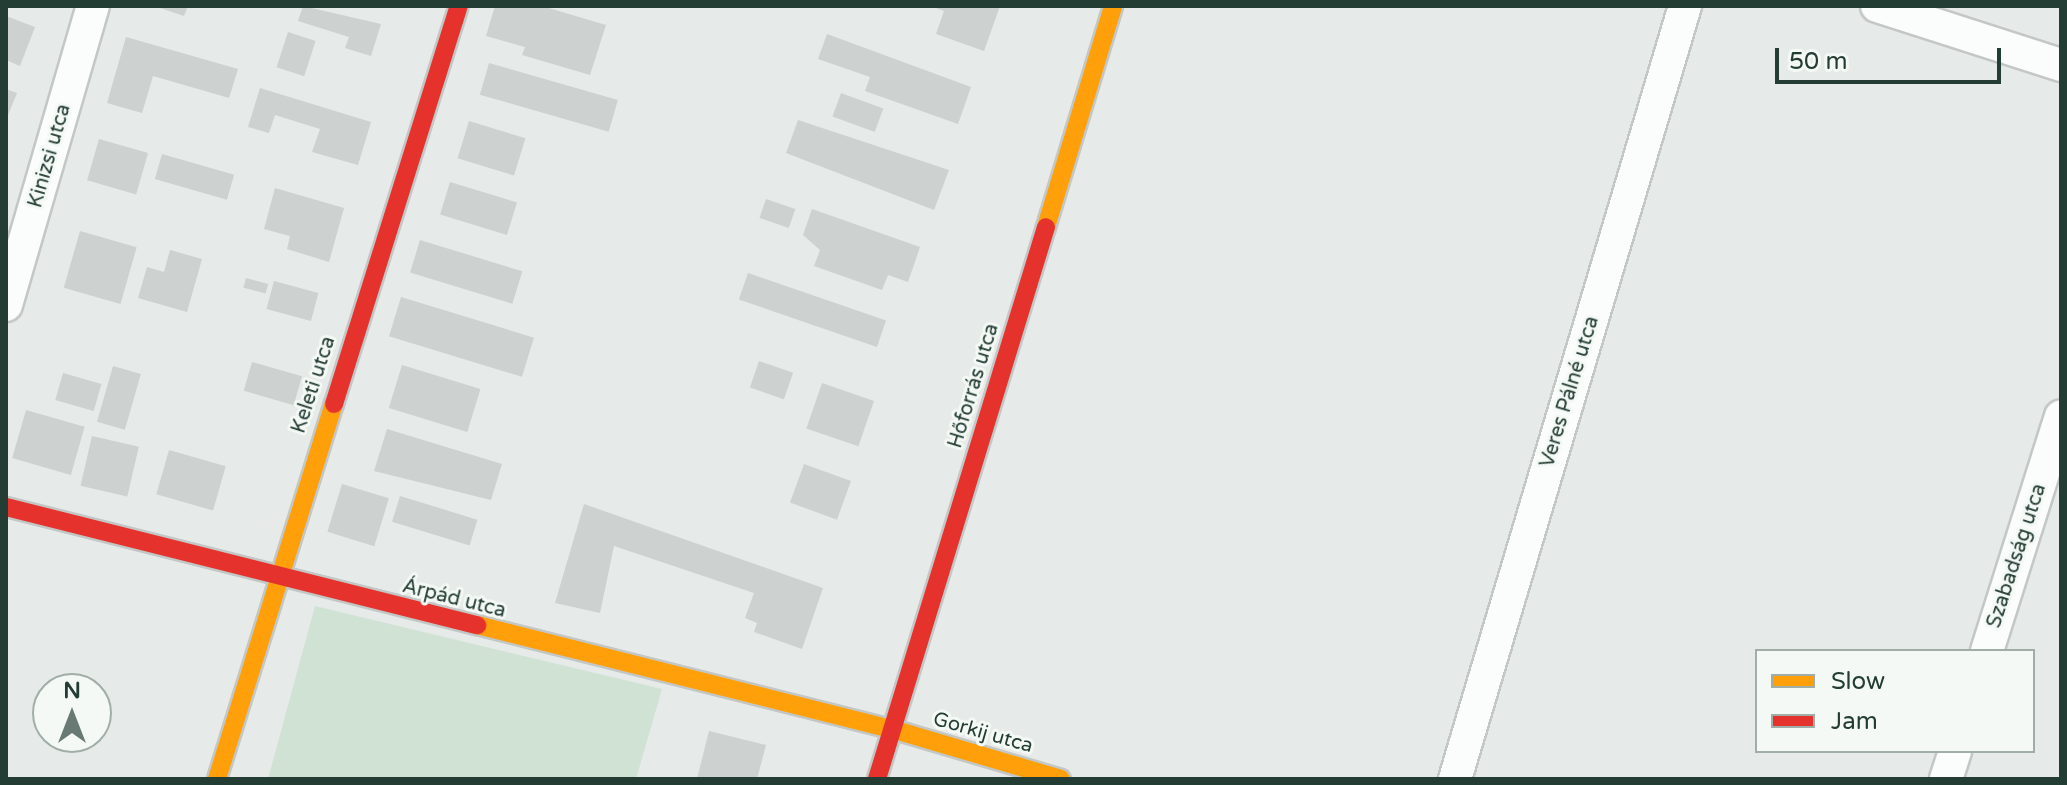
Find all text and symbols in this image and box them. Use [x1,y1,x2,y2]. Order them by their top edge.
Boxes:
scale bar [1779,32,2005,82]
text: 50 m [1789,47,1847,76]
street label: Kinizsi utca [24,101,76,211]
street label: Veres Pálné utca [1536,313,1604,471]
street label: Hőforrás utca [944,321,1004,451]
street label: Keleti utca [287,334,341,436]
street label: Szabadság utca [1982,481,2052,631]
street label: Árpád utca [400,575,508,623]
legend [1755,649,2035,753]
text: Slow [1831,667,1885,696]
north arrow [32,673,112,753]
text: N [63,678,81,704]
street label: Gorkij utca [930,707,1036,759]
text: Jam [1831,707,1878,736]

